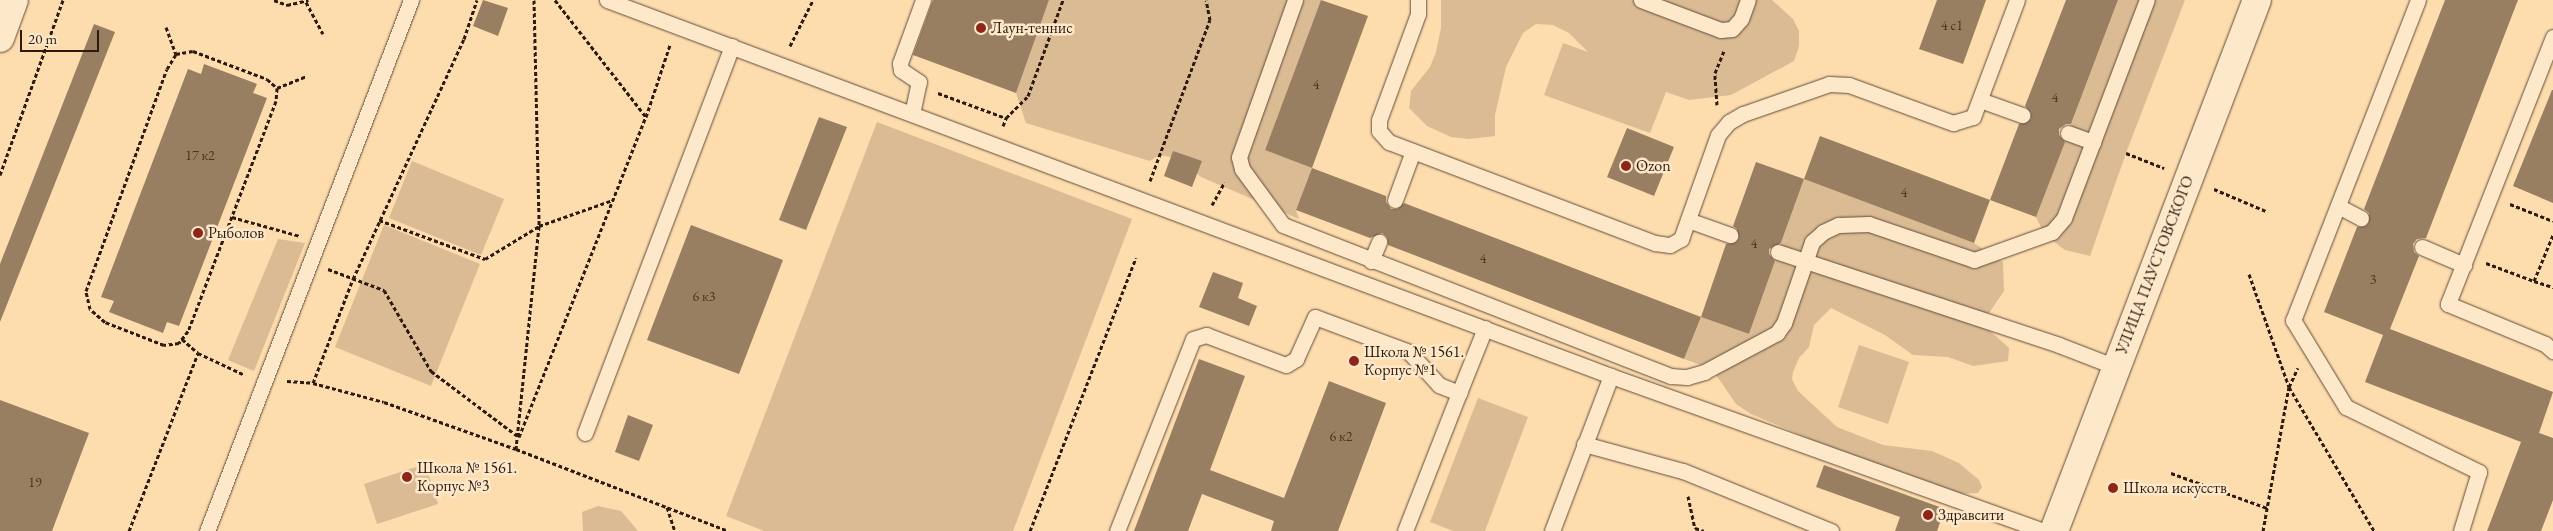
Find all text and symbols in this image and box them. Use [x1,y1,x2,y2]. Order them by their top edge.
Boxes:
house number: 4 с1 [1941,17,1963,33]
place label: Лаун-теннис [991,18,1073,38]
scale bar [22,20,101,52]
marker: Лаун-теннис [975,22,987,34]
text: 20 m [28,29,57,48]
house number: 4 [1313,76,1319,92]
house number: 4 [2052,89,2058,105]
house number: 17 к2 [185,147,215,163]
place label: Ozon [1636,156,1671,176]
marker: Ozon [1620,160,1632,172]
street label: УЛИЦА ПАУСТОВСКОГО [2112,173,2198,357]
house number: 4 [1901,184,1907,200]
place label: Рыболов [208,223,264,243]
marker: Рыболов [192,227,204,239]
house number: 4 [1751,235,1757,251]
house number: 4 [1480,250,1486,266]
house number: 3 [2370,271,2376,287]
house number: 6 к3 [693,288,715,304]
place label: Школа № 1561. Корпус №1 [1364,342,1464,380]
marker: Школа № 1561. Корпус №1 [1348,355,1360,367]
house number: 6 к2 [1330,428,1352,444]
place label: Школа № 1561. Корпус №3 [417,458,517,496]
marker: Школа № 1561. Корпус №3 [401,471,413,483]
house number: 19 [28,474,42,490]
place label: Школа искусств [2123,478,2227,498]
marker: Школа искусств [2107,482,2119,494]
place label: Здравсити [1938,505,2004,525]
marker: Здравсити [1922,509,1934,521]

